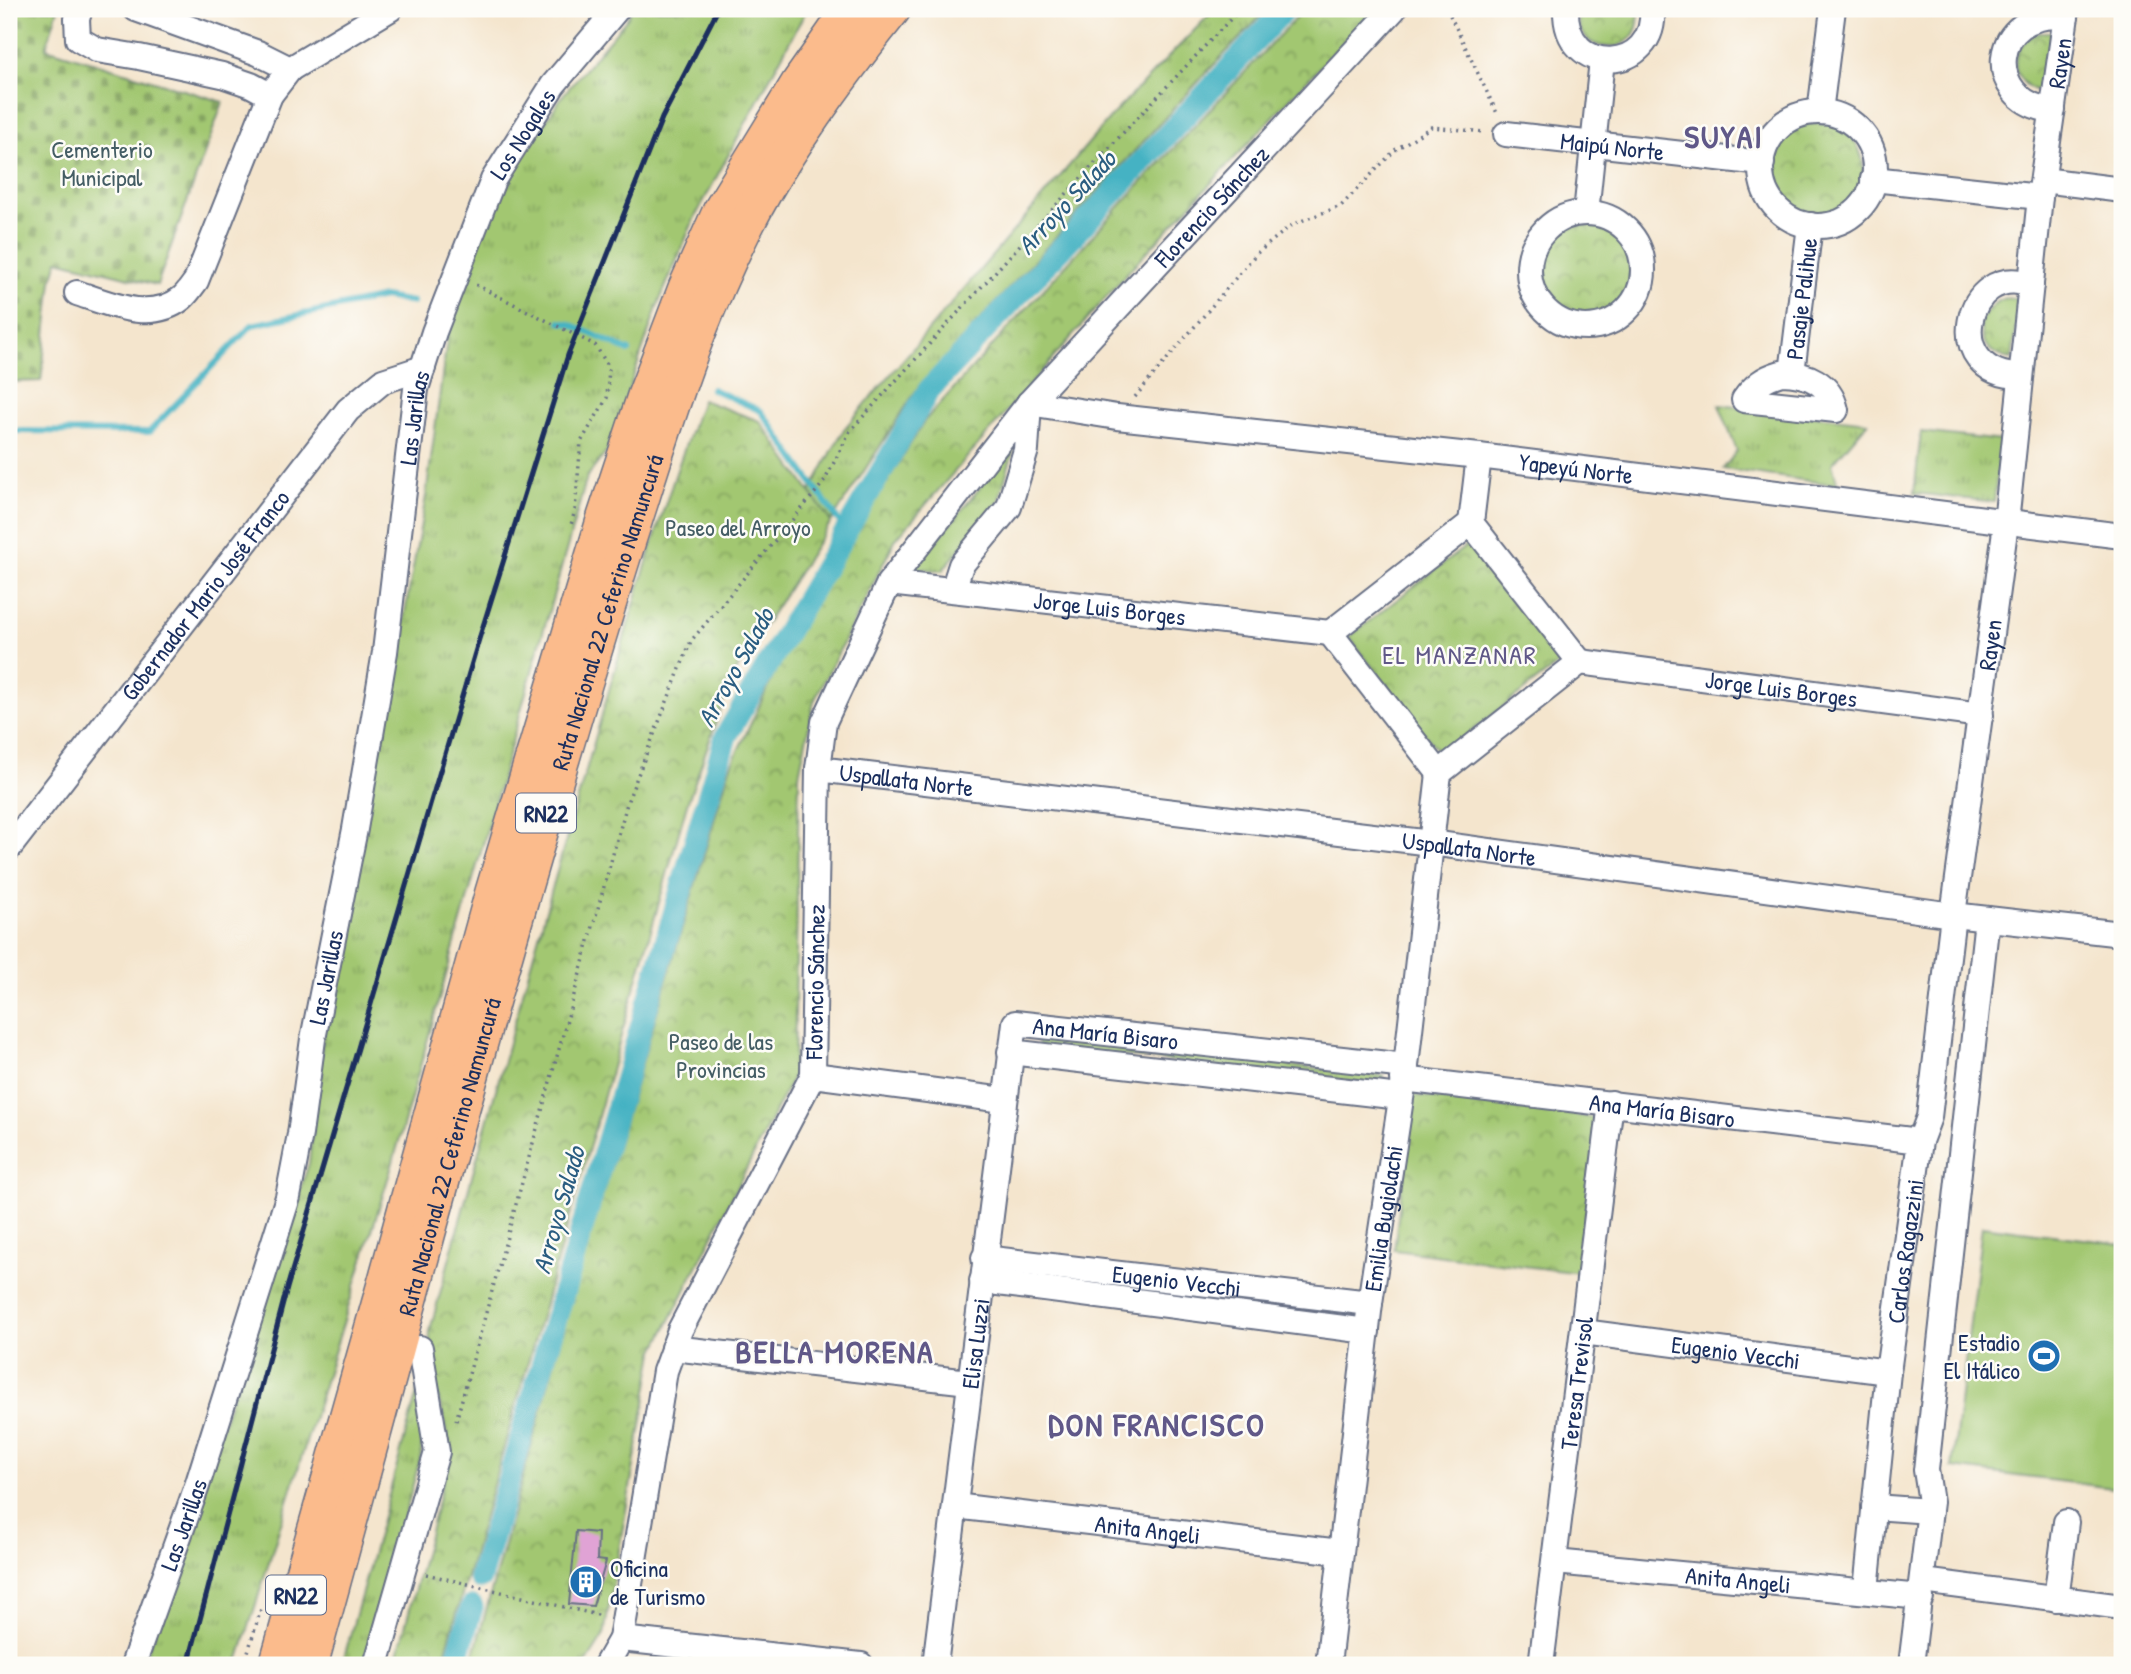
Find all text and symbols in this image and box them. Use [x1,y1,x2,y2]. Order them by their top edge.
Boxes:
street label: Rayen [2040,36,2079,91]
street label: Los Nogales [482,83,563,185]
district label: SUYAI [1684,115,1764,158]
street label: Maipú Norte [1559,124,1666,168]
park label: Cementerio Municipal [51,133,153,193]
street label: Florencio Sánchez [1146,138,1276,275]
water label: Arroyo Salado [1009,141,1126,262]
street label: Pasaje Palihue [1778,235,1824,361]
street label: Las Jarillas [391,366,437,467]
street label: Yapeyú Norte [1517,445,1635,491]
street label: Ruta Nacional 22 Ceferino Namuncurá [543,450,670,774]
street label: Gobernador Mario José Franco [113,483,297,707]
park label: Paseo del Arroyo [665,511,811,543]
street label: Jorge Luis Borges [1032,583,1187,633]
water label: Arroyo Salado [688,599,784,733]
street label: Rayen [1970,617,2009,672]
district label: EL MANZANAR [1382,637,1538,672]
street label: Jorge Luis Borges [1703,663,1859,714]
street label: Uspallata Norte [838,756,976,804]
road number: RN22 [516,793,576,832]
street label: Uspallata Norte [1400,824,1539,873]
street label: Florencio Sánchez [797,904,832,1061]
street label: Las Jarillas [300,928,350,1027]
street label: Ruta Nacional 22 Ceferino Namuncurá [390,994,508,1319]
street label: Ana María Bisaro [1031,1009,1180,1057]
park label: Paseo de las Provincias [669,1025,773,1085]
street label: Ana María Bisaro [1588,1085,1737,1135]
water label: Arroyo Salado [523,1140,594,1278]
street label: Emilia Bugiolachi [1356,1143,1410,1294]
street label: Carlos Ragazzini [1879,1177,1931,1325]
street label: Eugenio Vecchi [1111,1257,1243,1304]
street label: Elisa Luzzi [954,1296,997,1391]
street label: Teresa Trevisol [1552,1314,1600,1452]
place label: Estadio El Itálico [1943,1326,2020,1386]
street label: Eugenio Vecchi [1670,1328,1802,1376]
district label: BELLA MORENA [735,1330,935,1373]
sports icon: Estadio El Itálico [2025,1337,2063,1375]
district label: DON FRANCISCO [1048,1403,1266,1446]
street label: Las Jarillas [152,1475,214,1575]
street label: Anita Angeli [1093,1507,1202,1551]
place label: Oficina de Turismo [610,1552,705,1612]
street label: Anita Angeli [1684,1559,1792,1600]
building icon: Oficina de Turismo [567,1563,605,1601]
road number: RN22 [266,1576,326,1614]

